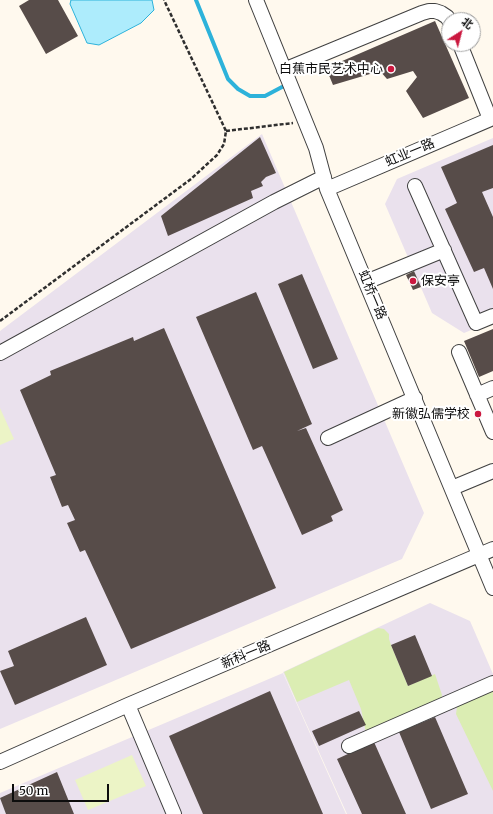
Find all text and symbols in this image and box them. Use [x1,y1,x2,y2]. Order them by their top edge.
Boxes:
north arrow [441,12,481,52]
text: 北 [459,14,476,32]
place label: 白蕉市民艺术中心 [279,61,383,77]
marker: 白蕉市民艺术中心 [386,64,396,74]
street label: 虹业一路 [383,136,437,170]
street label: 虹桥一路 [355,268,389,322]
place label: 保安亭 [421,273,460,289]
marker: 保安亭 [408,276,418,286]
place label: 新徽弘儒学校 [392,406,470,422]
marker: 新徽弘儒学校 [473,409,483,419]
street label: 新科一路 [219,638,273,672]
scale bar [14,776,111,802]
text: 50 m [19,783,48,798]

